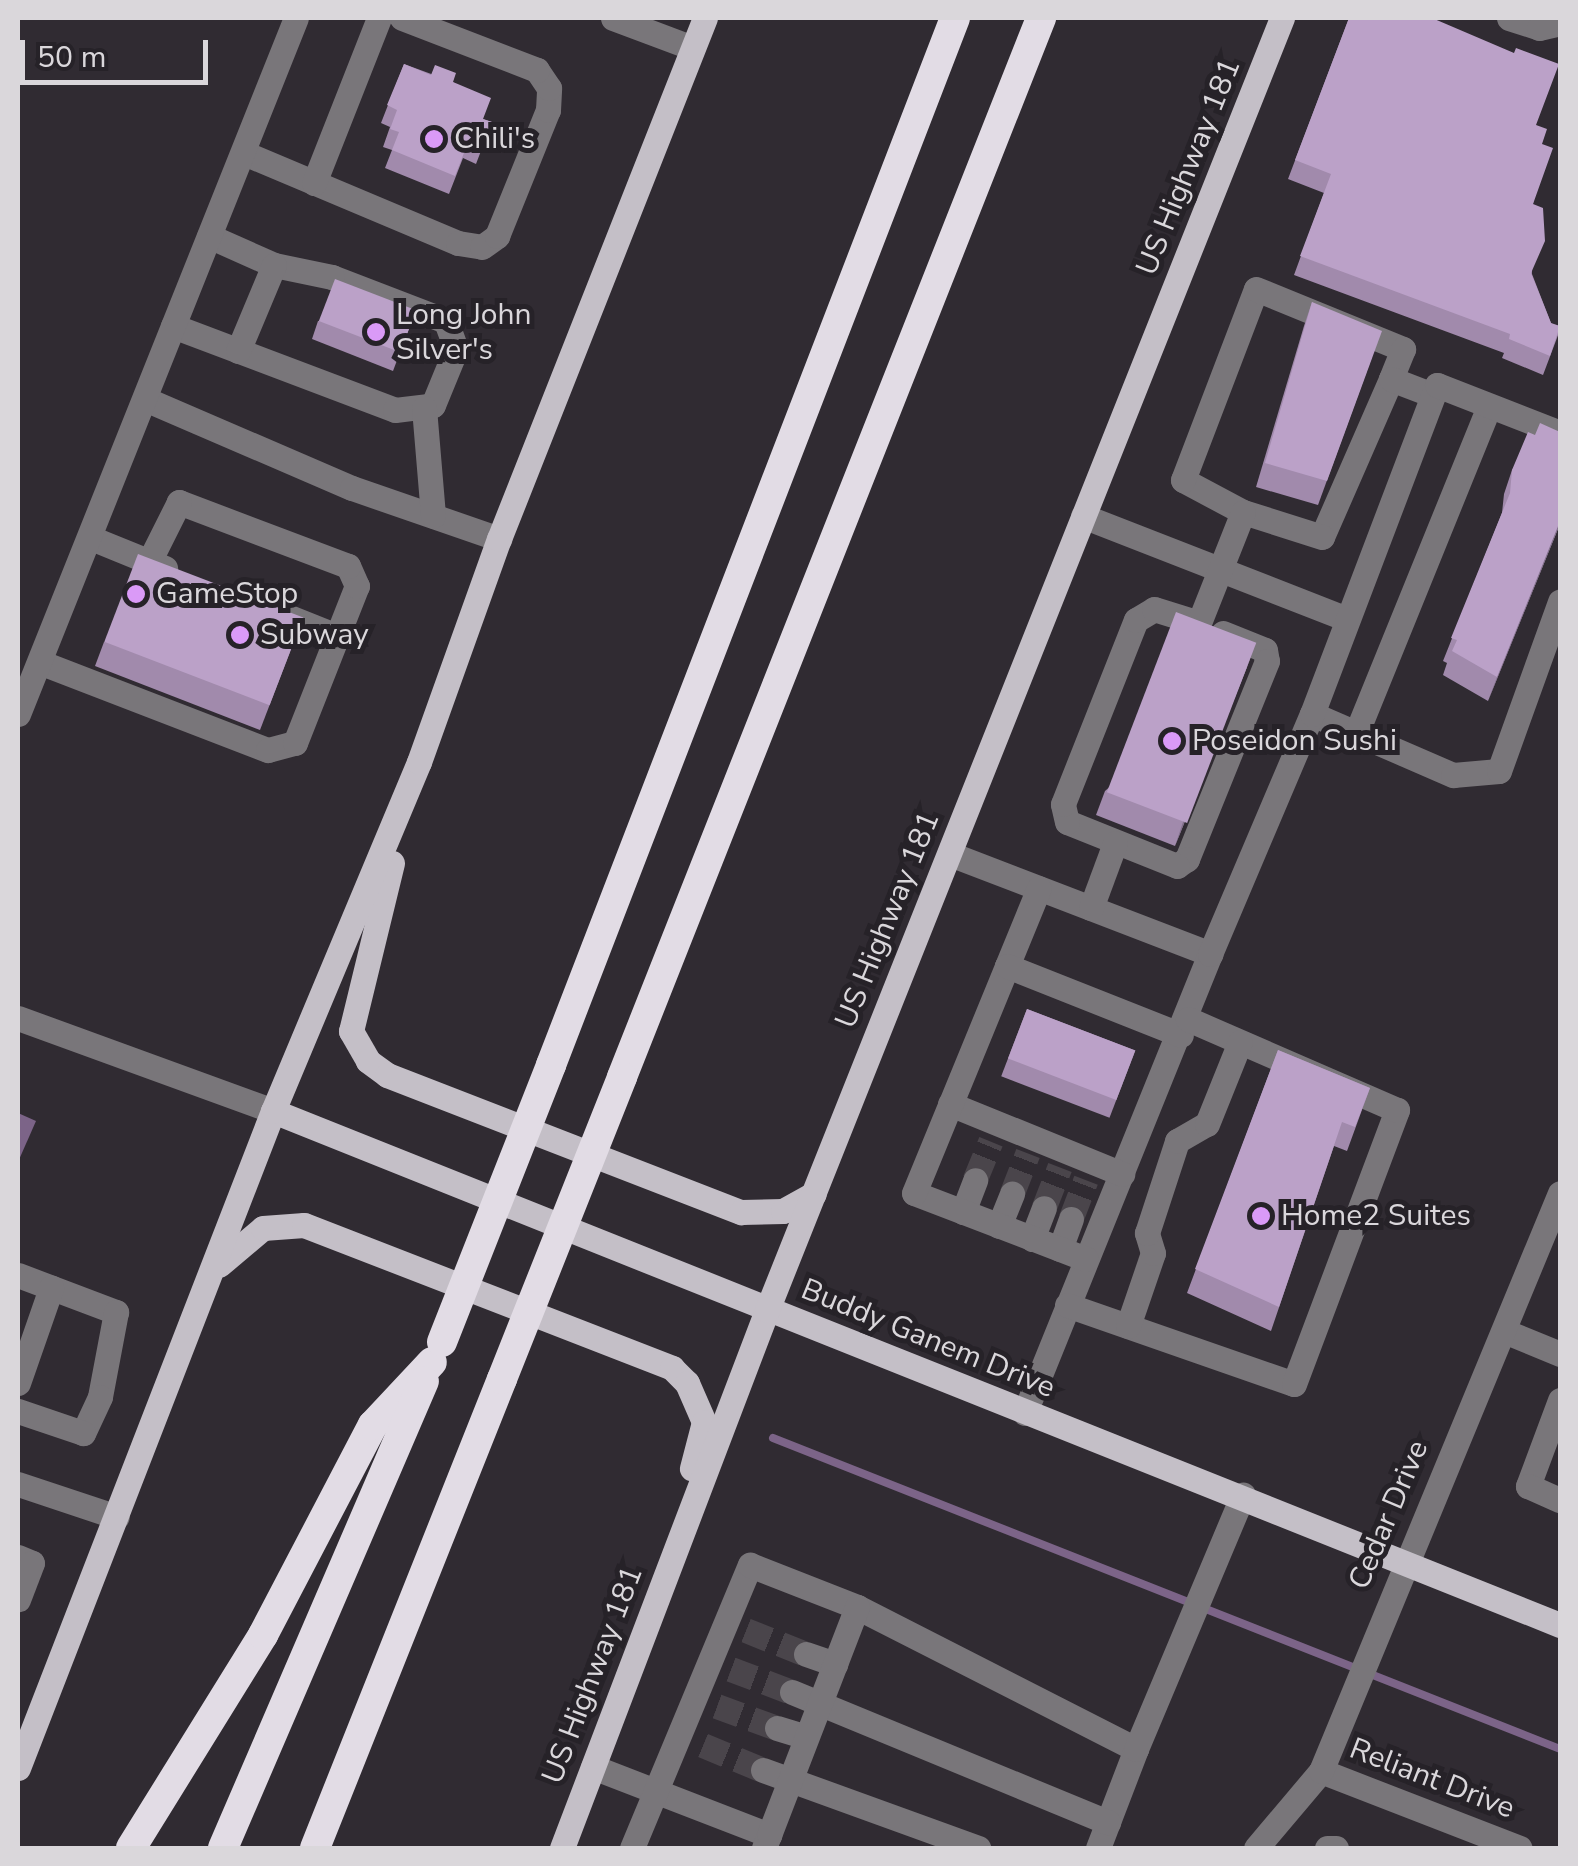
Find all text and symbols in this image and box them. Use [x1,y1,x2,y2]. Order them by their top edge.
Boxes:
scale bar [25,20,212,82]
text: 50 m [37,37,106,78]
street label: US Highway 181 [1129,54,1249,280]
place label: Chili's [454,121,535,157]
marker: Chili's [423,128,445,150]
place label: Long John Silver's [396,297,532,368]
marker: Long John Silver's [365,321,387,343]
place label: GameStop [156,576,298,612]
marker: GameStop [125,583,147,605]
place label: Subway [260,617,369,653]
marker: Subway [229,624,251,646]
place label: Poseidon Sushi [1192,723,1397,759]
marker: Poseidon Sushi [1161,730,1183,752]
street label: US Highway 181 [828,807,948,1033]
place label: Home2 Suites [1281,1198,1471,1234]
marker: Home2 Suites [1250,1205,1272,1227]
street label: Buddy Ganem Drive [796,1272,1060,1406]
street label: Cedar Drive [1342,1435,1436,1595]
street label: US Highway 181 [535,1561,651,1789]
street label: Reliant Drive [1344,1731,1520,1827]

